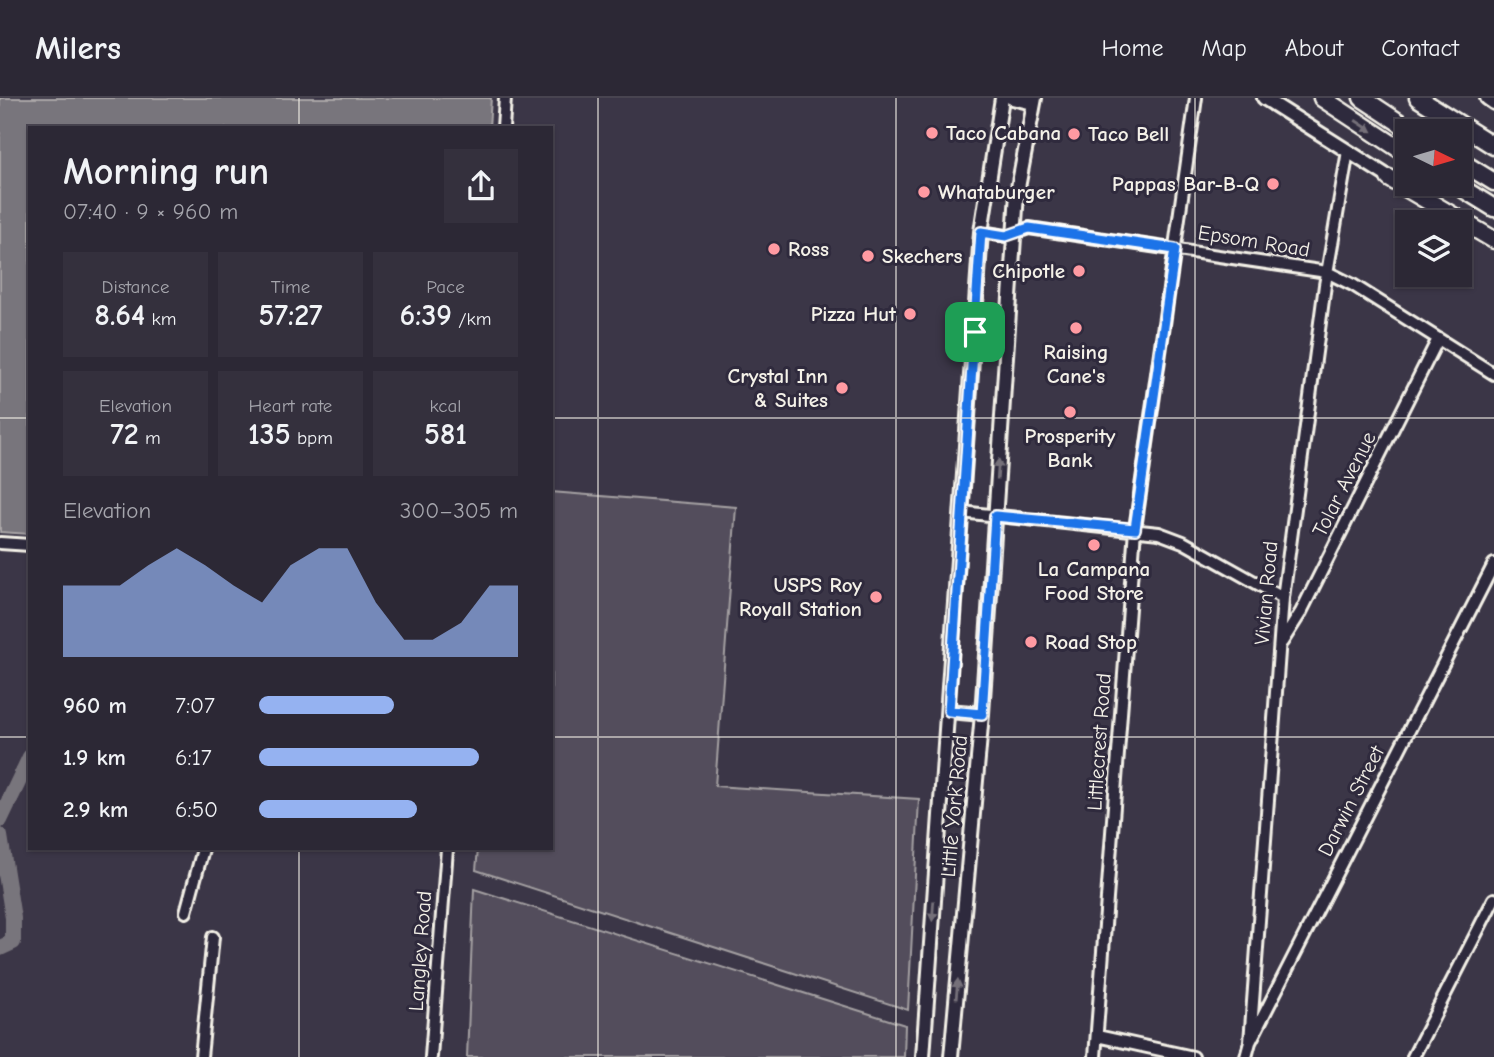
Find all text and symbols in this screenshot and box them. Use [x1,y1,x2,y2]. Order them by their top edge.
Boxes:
text: Milers [35,29,121,67]
text: Home [1102,34,1163,62]
text: Map [1201,34,1247,62]
text: About [1285,34,1343,62]
text: Contact [1381,34,1459,62]
one-way arrow [1355,119,1374,132]
north arrow [1395,119,1472,196]
map controls [1395,119,1472,287]
place label: Taco Cabana [946,121,1061,145]
place label: Taco Bell [1088,122,1169,146]
marker: Taco Cabana [924,125,940,141]
marker: Taco Bell [1066,126,1082,142]
button: share [444,149,518,223]
text: Morning run [63,150,269,194]
place label: Pappas Bar-B-Q [1112,172,1259,196]
marker: Pappas Bar-B-Q [1265,176,1281,192]
place label: Whataburger [938,180,1055,204]
marker: Whataburger [916,184,932,200]
text: 07:40 · 9 × 960 m [63,198,238,225]
button: layers [1395,210,1472,287]
street label: Epsom Road [1196,220,1312,262]
place label: Ross [788,237,829,261]
marker: Ross [766,241,782,257]
place label: Skechers [882,244,962,268]
marker: Skechers [860,248,876,264]
place label: Chipotle [992,259,1065,283]
marker: Chipotle [1071,263,1087,279]
text: Distance [101,276,170,298]
text: Time [271,276,310,298]
text: Pace [426,276,465,298]
text: 8.64 [95,298,145,333]
text: 57:27 [259,298,322,333]
text: 6:39 [400,298,452,333]
place label: Pizza Hut [811,302,897,326]
pin [945,302,1005,362]
marker: Pizza Hut [902,306,918,322]
text: km [145,308,176,330]
text: /km [452,308,491,330]
icon: arrive [956,313,994,351]
marker: Raising Cane's [1068,320,1084,336]
place label: Raising Cane's [1044,340,1108,388]
place label: Crystal Inn & Suites [728,364,828,412]
marker: Crystal Inn & Suites [834,380,850,396]
text: Elevation [99,395,172,417]
text: Heart rate [249,395,332,417]
text: kcal [430,395,461,417]
marker: Prosperity Bank [1062,404,1078,420]
text: 72 [110,417,139,452]
text: 135 [248,417,291,452]
text: 581 [424,417,467,452]
place label: Prosperity Bank [1025,424,1116,472]
text: m [139,427,161,449]
text: bpm [291,427,333,449]
street label: Tolar Avenue [1307,427,1381,541]
one-way arrow [993,458,1004,480]
text: Elevation [63,497,151,524]
text: 300–305 m [400,497,518,524]
marker: La Campana Food Store [1086,537,1102,553]
street label: Vivian Road [1249,540,1283,646]
place label: La Campana Food Store [1038,557,1150,605]
place label: USPS Roy Royall Station [739,573,862,621]
marker: USPS Roy Royall Station [868,589,884,605]
place label: Road Stop [1045,630,1137,654]
marker: Road Stop [1023,634,1039,650]
street label: Littlecrest Road [1082,672,1116,812]
text: 960 m [63,692,127,719]
text: 7:07 [175,692,215,719]
street label: Little York Road [936,734,972,878]
street label: Darwin Street [1313,741,1390,860]
text: 1.9 km [63,744,126,771]
text: 6:17 [175,744,212,771]
text: 2.9 km [63,796,128,823]
text: 6:50 [175,796,218,823]
street label: Langley Road [404,890,436,1012]
one-way arrow [927,901,938,923]
one-way arrow [952,978,963,1000]

